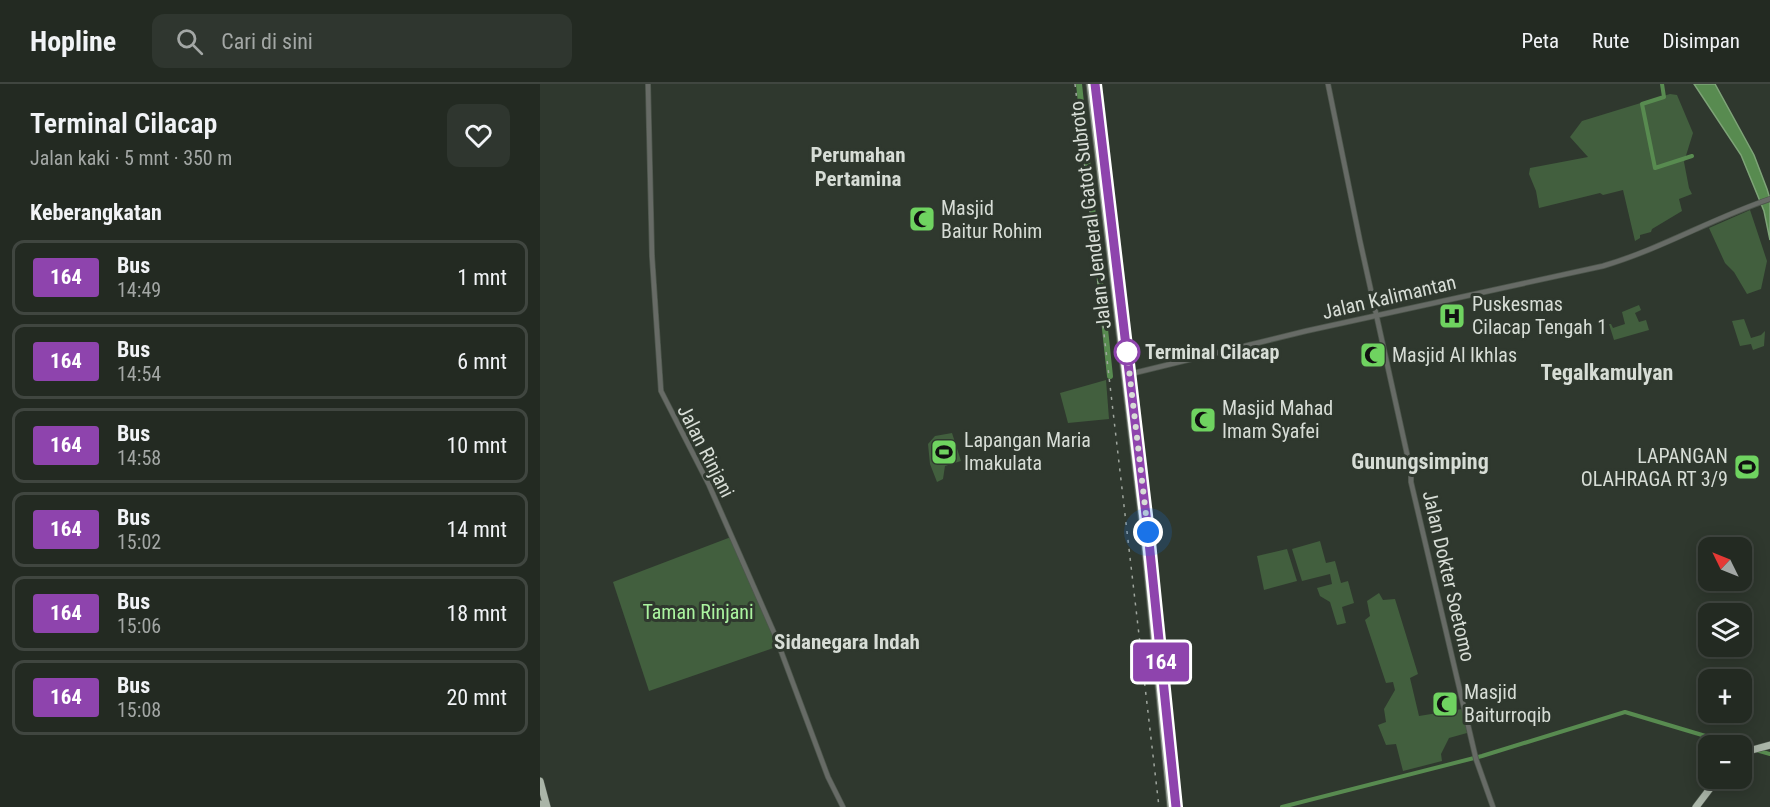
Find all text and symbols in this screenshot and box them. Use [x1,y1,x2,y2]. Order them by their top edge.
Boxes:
search box [152,14,572,68]
text: Hopline [30,25,116,58]
icon: search [173,25,206,58]
text: Cari di sini [221,29,313,54]
text: Peta [1521,29,1559,53]
text: Rute [1592,29,1629,53]
text: Disimpan [1662,29,1740,53]
street label: Jalan Jenderal Gatot Subroto [1064,100,1116,330]
button: heart [447,104,510,167]
text: Terminal Cilacap [30,107,217,140]
district label: Perumahan Pertamina [810,143,906,191]
text: Jalan kaki · 5 mnt · 350 m [30,146,232,170]
place label: Masjid Baitur Rohim [941,196,1042,243]
text: Keberangkatan [30,200,162,225]
mosque icon: Masjid Baitur Rohim [907,204,937,234]
text: Bus [117,253,150,278]
text: 164 [50,265,82,289]
text: 1 mnt [457,265,507,290]
street label: Jalan Kalimantan [1320,270,1458,324]
text: 14:49 [117,278,161,302]
place label: Puskesmas Cilacap Tengah 1 [1472,292,1607,339]
hospital icon: Puskesmas Cilacap Tengah 1 [1437,301,1467,331]
text: Bus [117,337,150,362]
marker: Terminal Cilacap [1114,339,1140,365]
place label: Terminal Cilacap [1145,340,1279,364]
mosque icon: Masjid Al Ikhlas [1358,340,1388,370]
place label: Masjid Al Ikhlas [1392,343,1517,367]
text: 164 [50,349,82,373]
text: 6 mnt [457,349,507,374]
district label: Tegalkamulyan [1541,360,1673,385]
text: 14:54 [117,362,161,386]
place label: Masjid Mahad Imam Syafei [1222,396,1333,443]
street label: Jalan Rinjani [672,401,740,501]
mosque icon: Masjid Mahad Imam Syafei [1188,405,1218,435]
text: Bus [117,421,150,446]
place label: Lapangan Maria Imakulata [964,428,1091,475]
text: 164 [50,433,82,457]
text: 10 mnt [447,433,507,458]
sports icon: Lapangan Maria Imakulata [929,437,959,467]
place label: LAPANGAN OLAHRAGA RT 3/9 [1581,444,1728,491]
text: 14:58 [117,446,161,470]
district label: Gunungsimping [1351,449,1489,474]
sports icon: LAPANGAN OLAHRAGA RT 3/9 [1732,452,1762,482]
street label: Jalan Dokter Soetomo [1418,488,1480,664]
text: Bus [117,505,150,530]
text: 164 [50,517,82,541]
text: 14 mnt [447,517,507,542]
your location [1133,517,1163,547]
text: 15:02 [117,530,161,554]
north arrow [1698,537,1752,591]
map controls [1698,537,1752,789]
text: Bus [117,589,150,614]
park label: Taman Rinjani [642,600,754,624]
text: 164 [50,601,82,625]
text: 18 mnt [447,601,507,626]
button: layers [1698,603,1752,657]
text: 15:06 [117,614,161,638]
district label: Sidanegara Indah [774,630,920,654]
line badge: 164 [1126,642,1196,682]
text: 164 [1145,650,1177,674]
button: + [1698,669,1752,723]
text: Bus [117,673,150,698]
place label: Masjid Baiturroqib [1464,680,1551,727]
text: 164 [50,685,82,709]
text: 20 mnt [447,685,507,710]
mosque icon: Masjid Baiturroqib [1430,689,1460,719]
text: 15:08 [117,698,161,722]
button: − [1698,735,1752,789]

